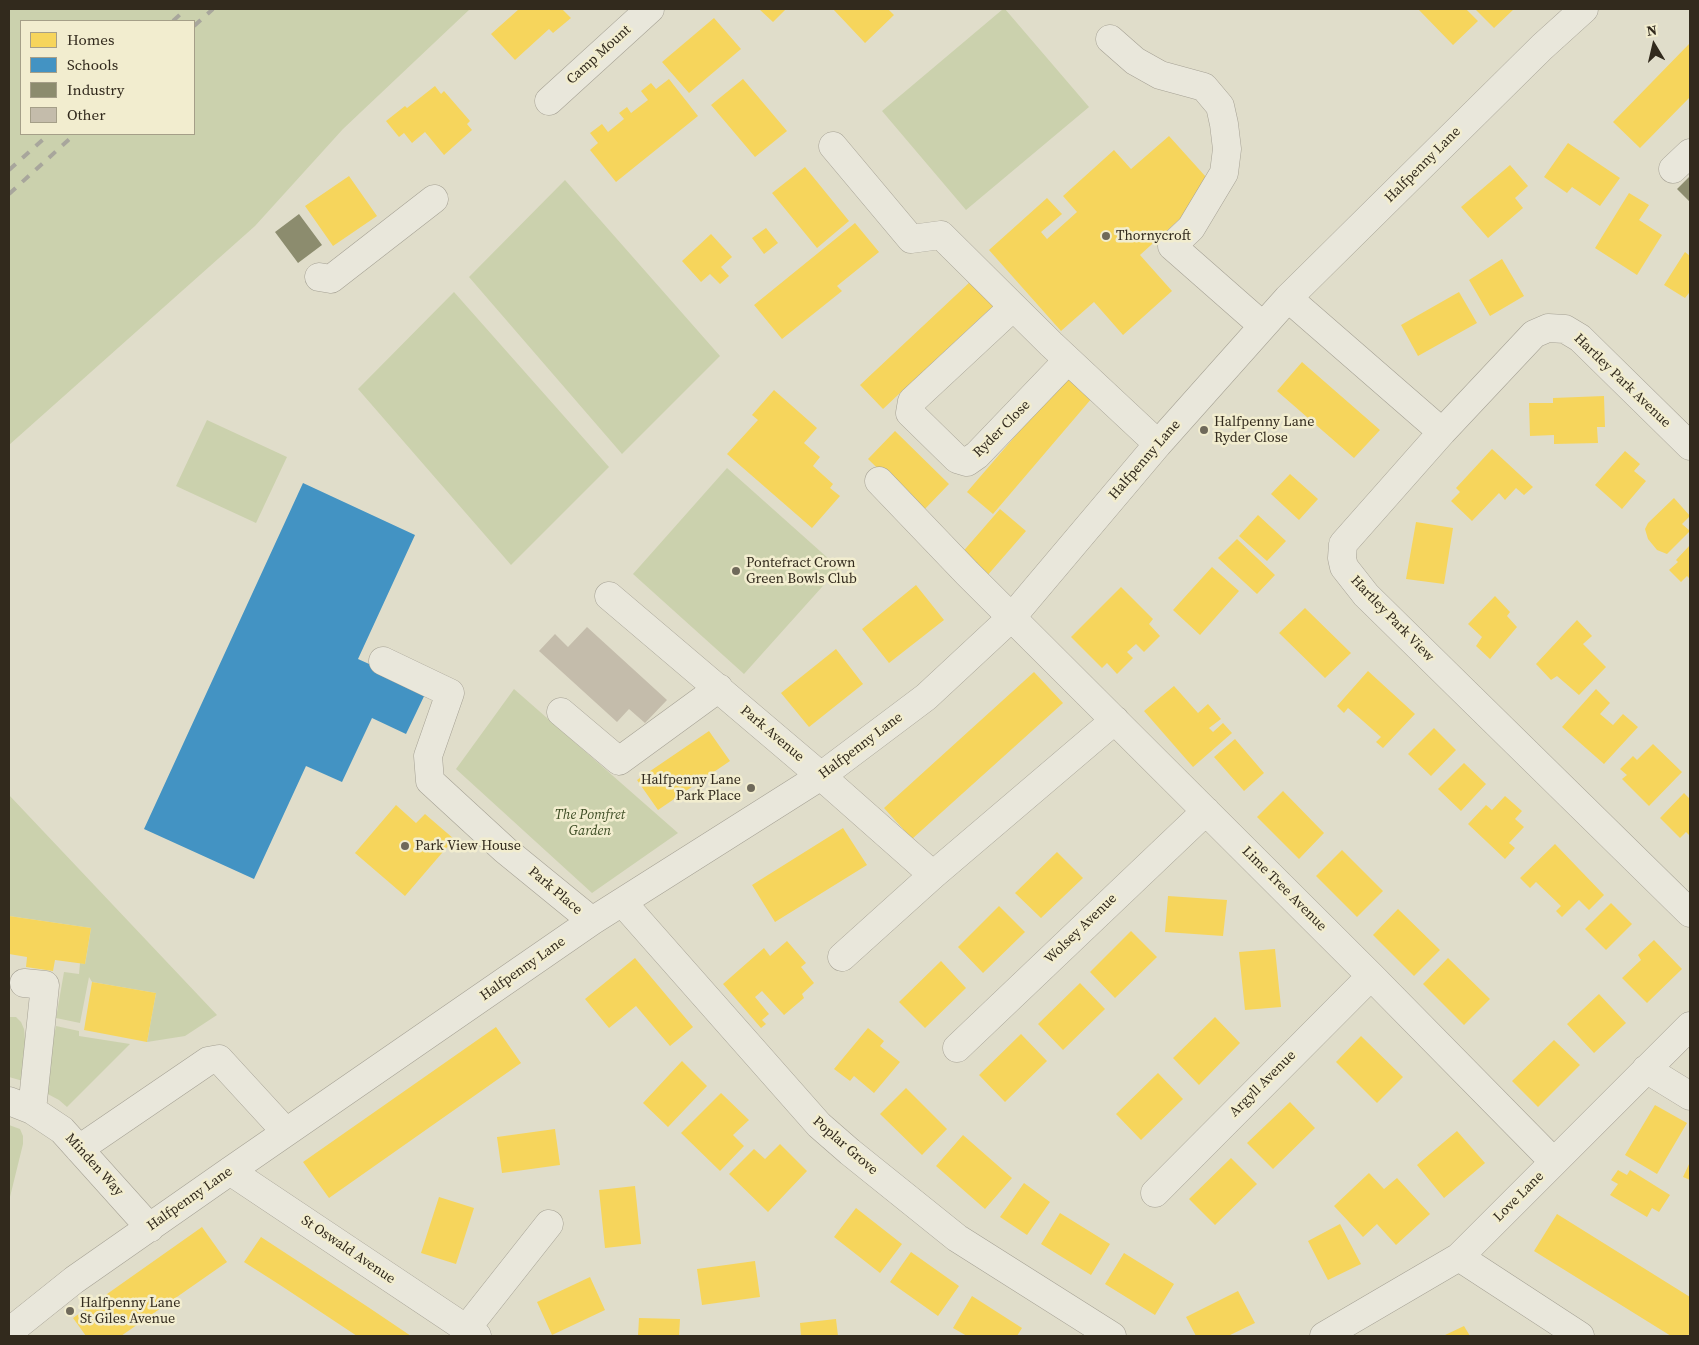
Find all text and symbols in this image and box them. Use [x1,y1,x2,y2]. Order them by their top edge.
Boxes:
legend [20,20,195,135]
north arrow [1629,20,1679,70]
text: N [1645,20,1658,41]
street label: Camp Mount [563,22,635,88]
text: Homes [67,29,114,50]
text: Schools [67,54,118,75]
text: Industry [67,79,124,100]
text: Other [67,104,106,125]
street label: Halfpenny Lane [1382,124,1464,206]
place label: Thornycroft [1116,228,1191,244]
marker: Thornycroft [1100,230,1112,242]
street label: Hartley Park Avenue [1570,330,1674,432]
street label: Ryder Close [970,397,1034,461]
place label: Halfpenny Lane Ryder Close [1214,414,1314,447]
street label: Halfpenny Lane [1106,417,1184,503]
marker: Halfpenny Lane Ryder Close [1198,424,1210,436]
place label: Pontefract Crown Green Bowls Club [746,555,857,588]
marker: Pontefract Crown Green Bowls Club [730,565,742,577]
street label: Hartley Park View [1347,573,1437,665]
street label: Park Avenue [737,703,807,765]
street label: Halfpenny Lane [816,709,906,783]
place label: Halfpenny Lane Park Place [641,772,741,804]
marker: Halfpenny Lane Park Place [745,782,757,794]
park label: The Pomfret Garden [555,807,625,840]
place label: Park View House [415,838,521,854]
marker: Park View House [399,840,411,852]
street label: Lime Tree Avenue [1238,843,1330,935]
street label: Park Place [525,864,585,918]
street label: Wolsey Avenue [1041,890,1121,968]
street label: Halfpenny Lane [477,933,569,1005]
street label: Argyll Avenue [1226,1047,1300,1121]
street label: Poplar Grove [809,1113,881,1179]
street label: Minden Way [61,1130,127,1200]
street label: Halfpenny Lane [144,1163,236,1235]
street label: Love Lane [1490,1168,1548,1226]
street label: St Oswald Avenue [298,1212,398,1288]
place label: Halfpenny Lane St Giles Avenue [80,1295,180,1328]
marker: Halfpenny Lane St Giles Avenue [64,1305,76,1317]

